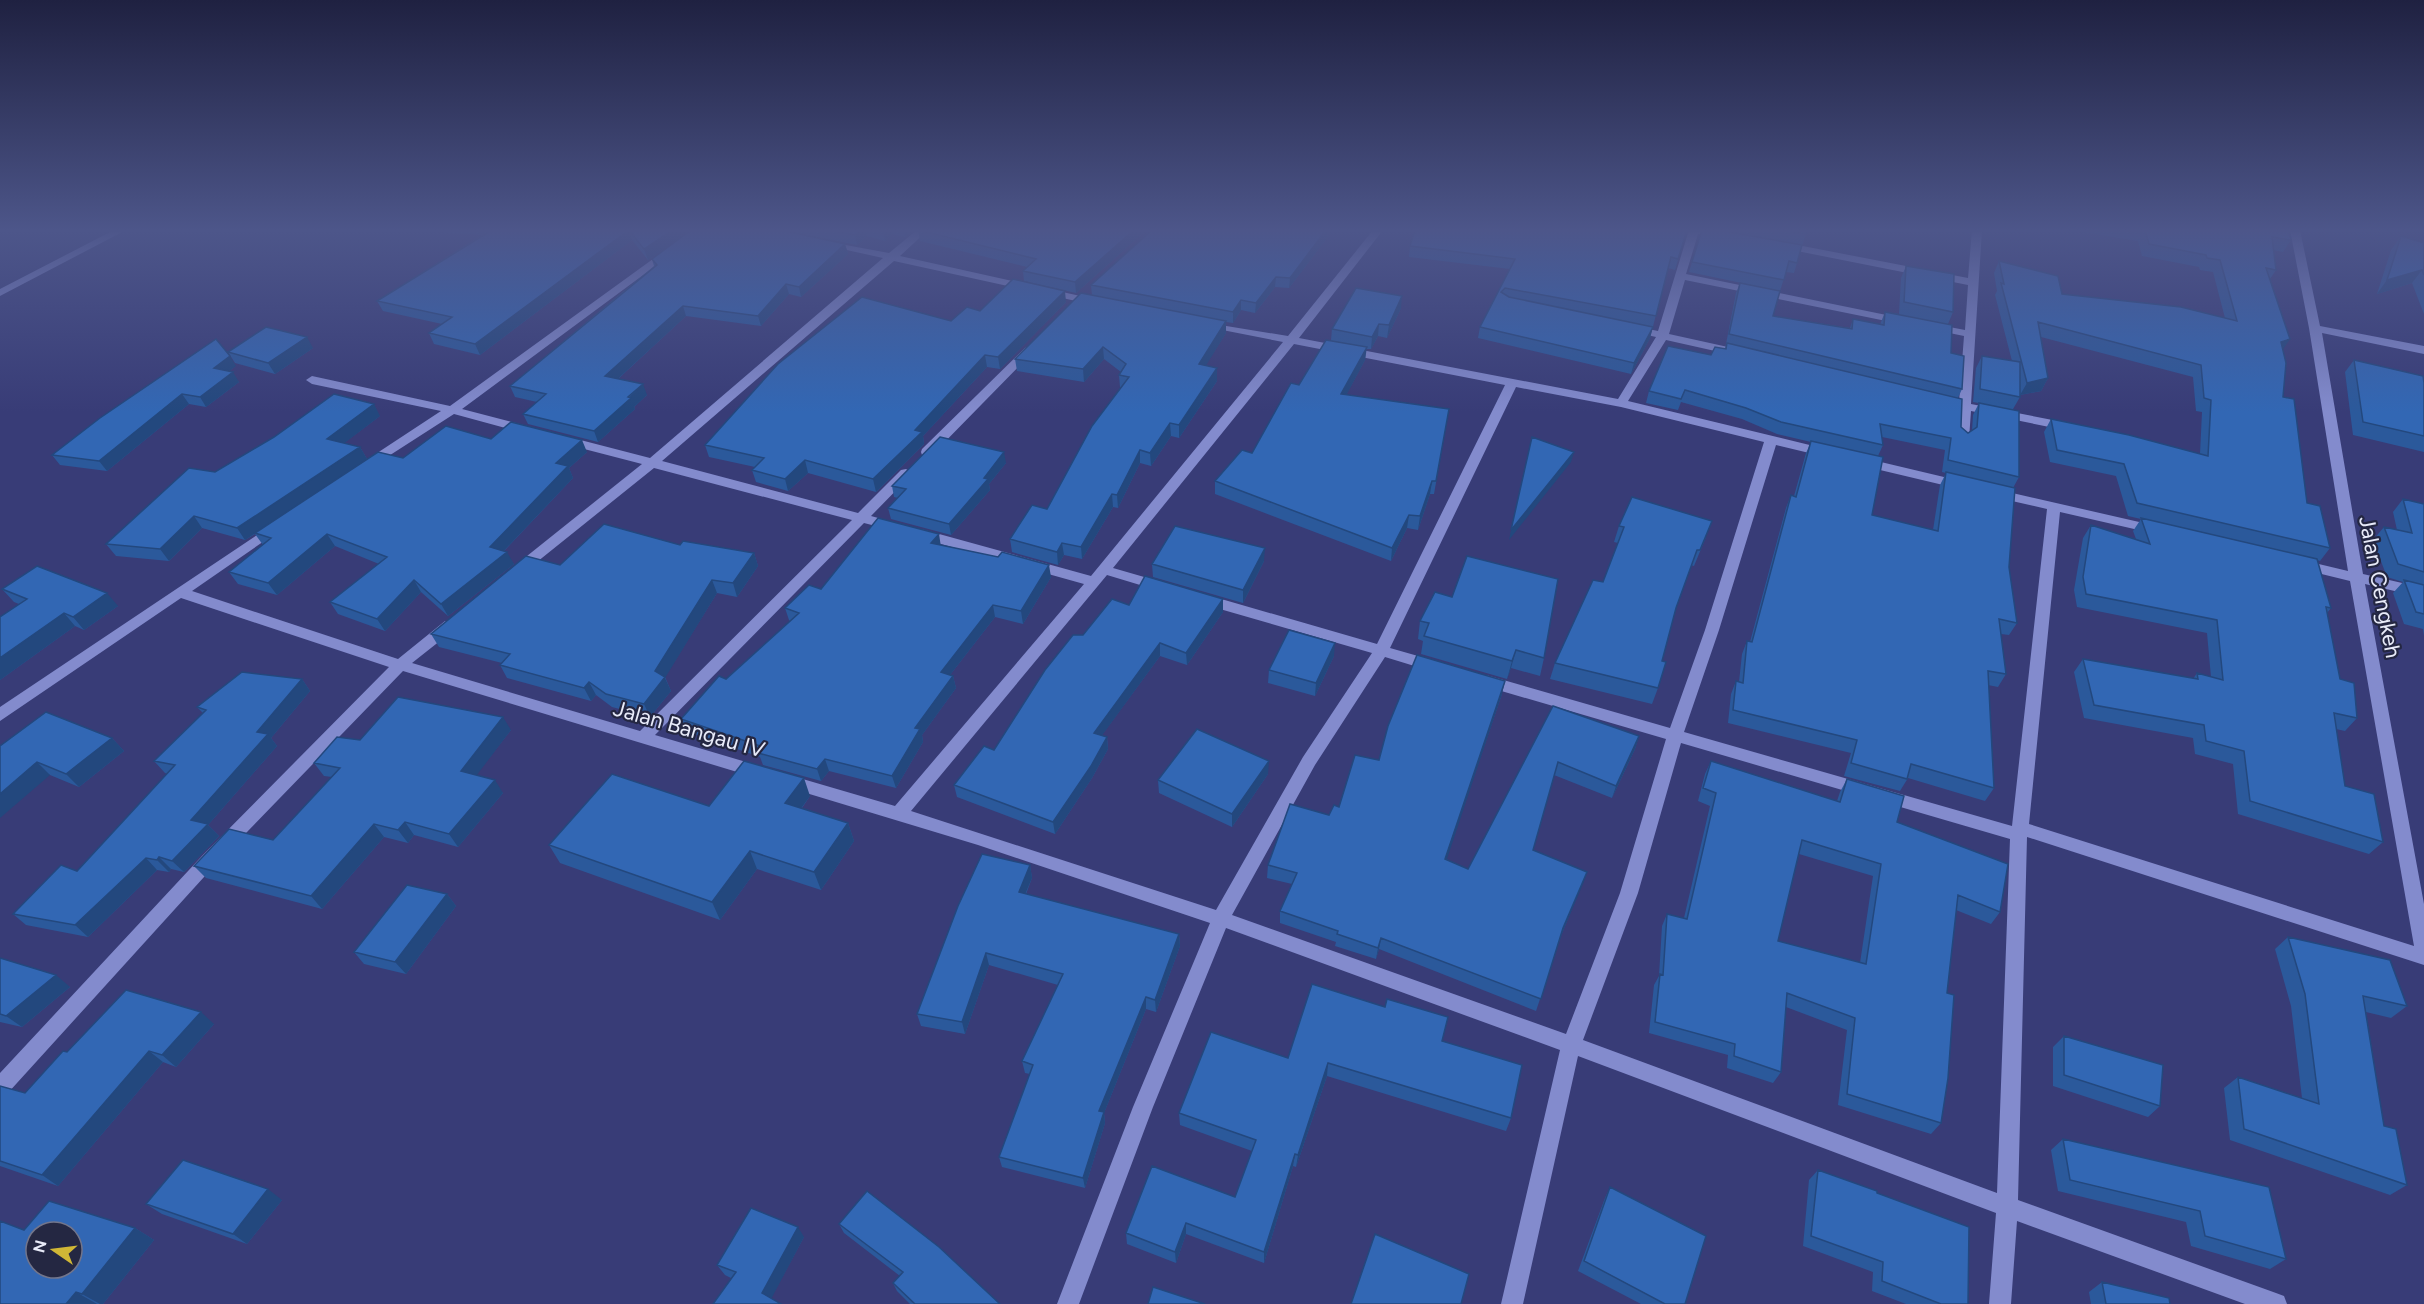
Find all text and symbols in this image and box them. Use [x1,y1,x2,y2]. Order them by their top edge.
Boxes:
street label: Jalan Cengkeh [2353,514,2407,660]
street label: Jalan Bangau IV [610,694,769,764]
north arrow [24,1220,84,1280]
text: N [29,1238,51,1255]

